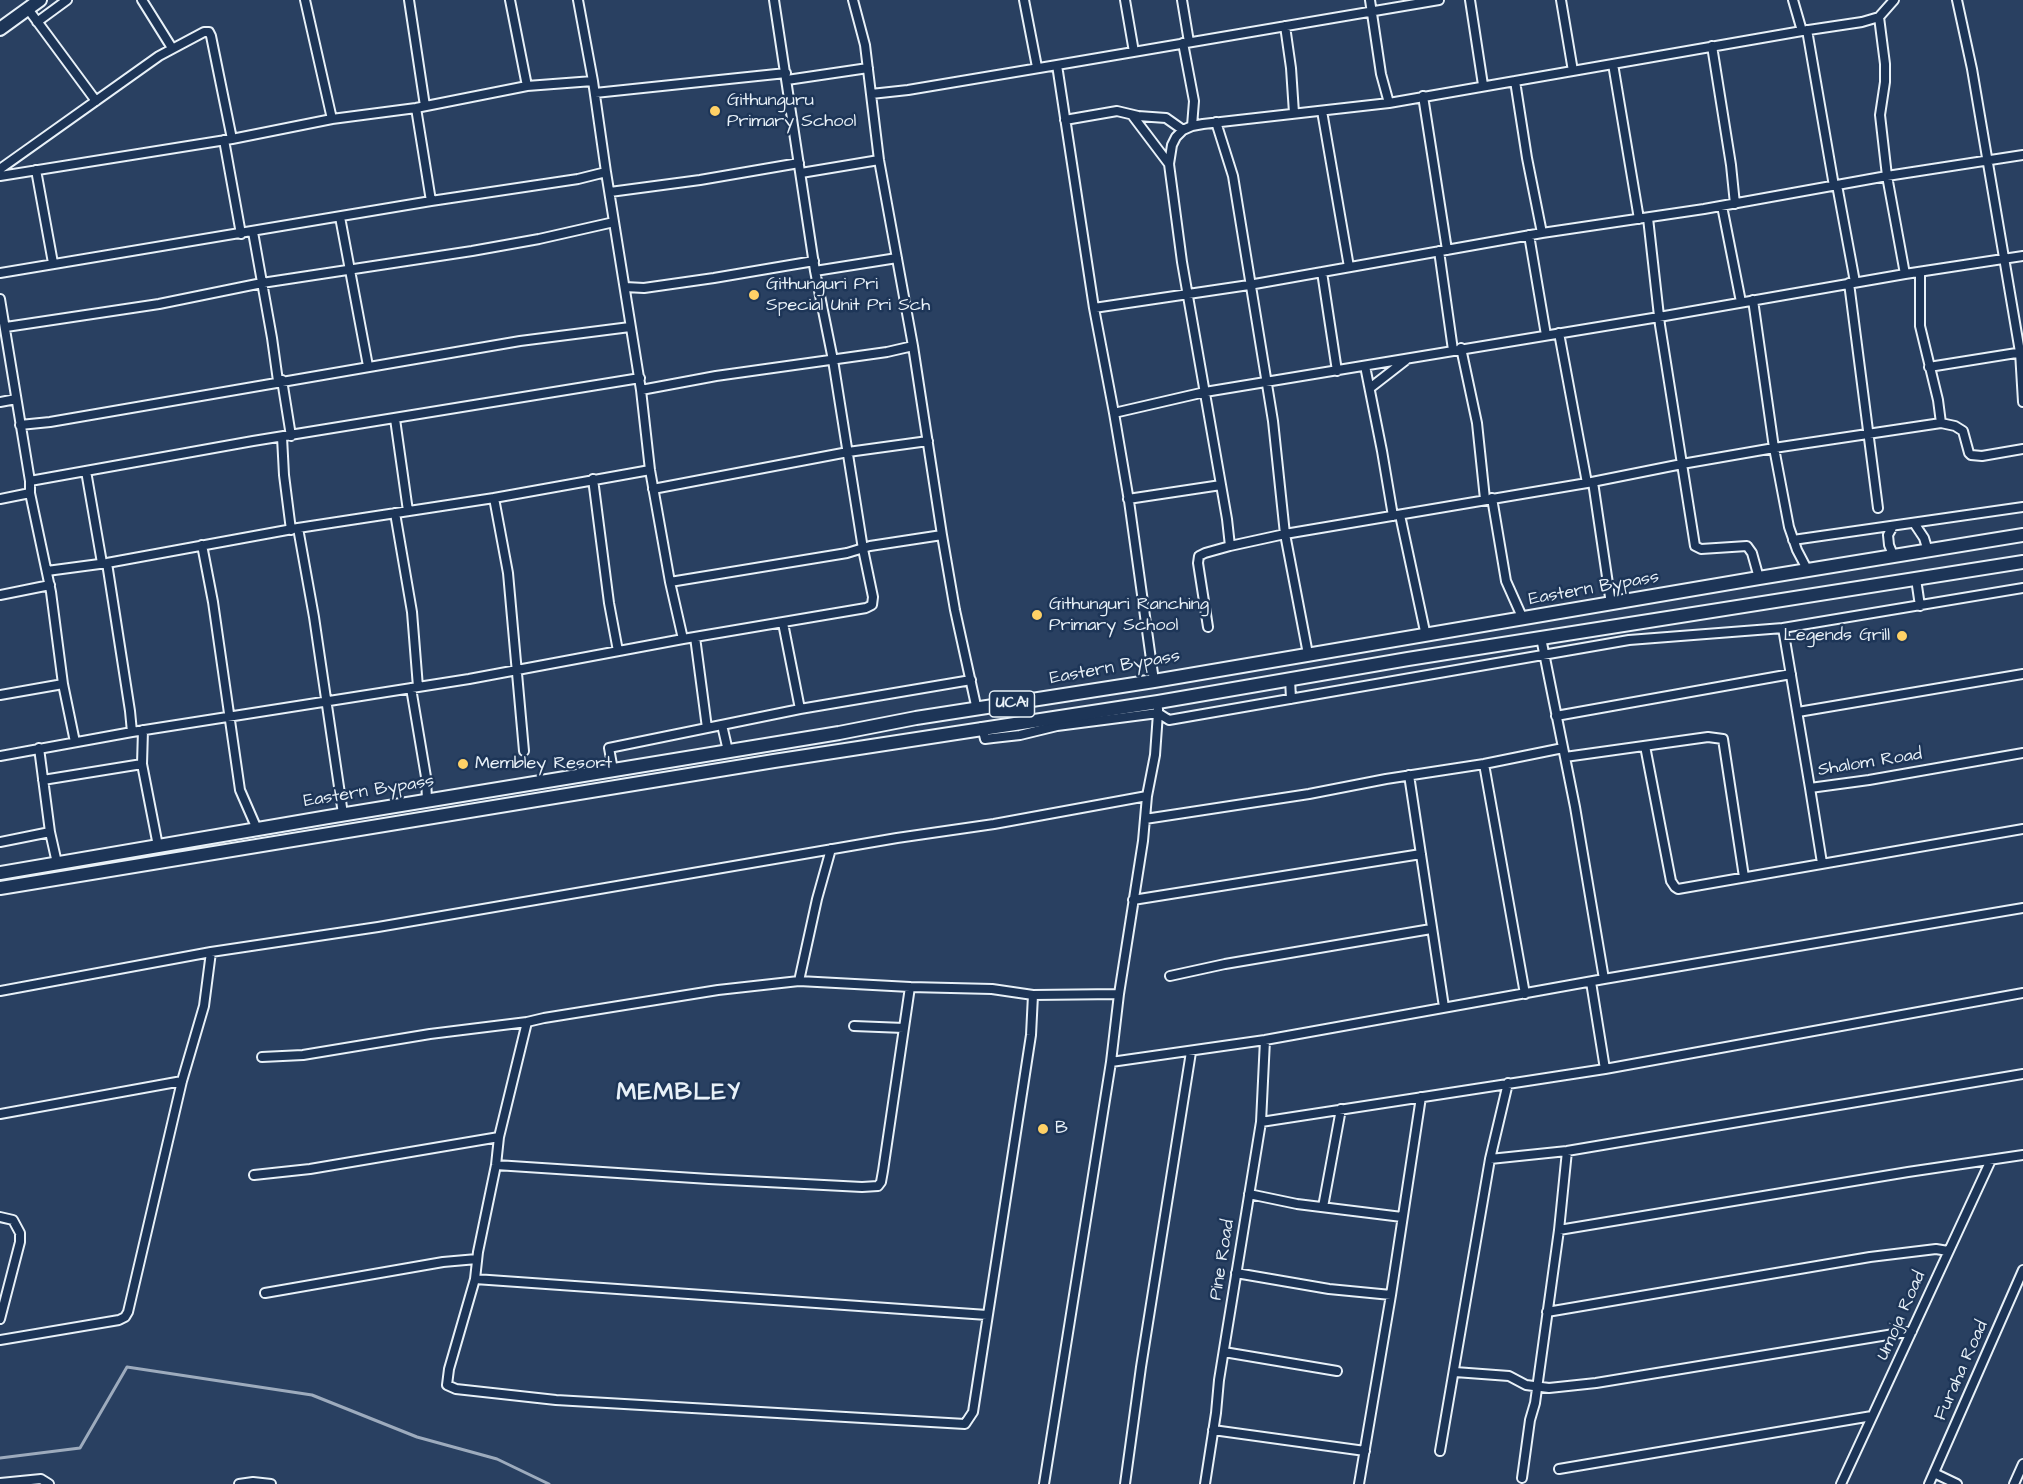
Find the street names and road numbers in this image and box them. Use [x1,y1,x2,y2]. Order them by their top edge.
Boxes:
street label: Eastern Bypass [1527,567,1661,611]
street label: Eastern Bypass [1048,646,1182,690]
road number: UCA1 [990,691,1034,717]
street label: Shalom Road [1816,744,1924,782]
street label: Eastern Bypass [302,771,436,813]
street label: Pine Road [1206,1218,1240,1302]
street label: Umoja Road [1873,1268,1931,1364]
street label: Furaha Road [1930,1318,1994,1424]

